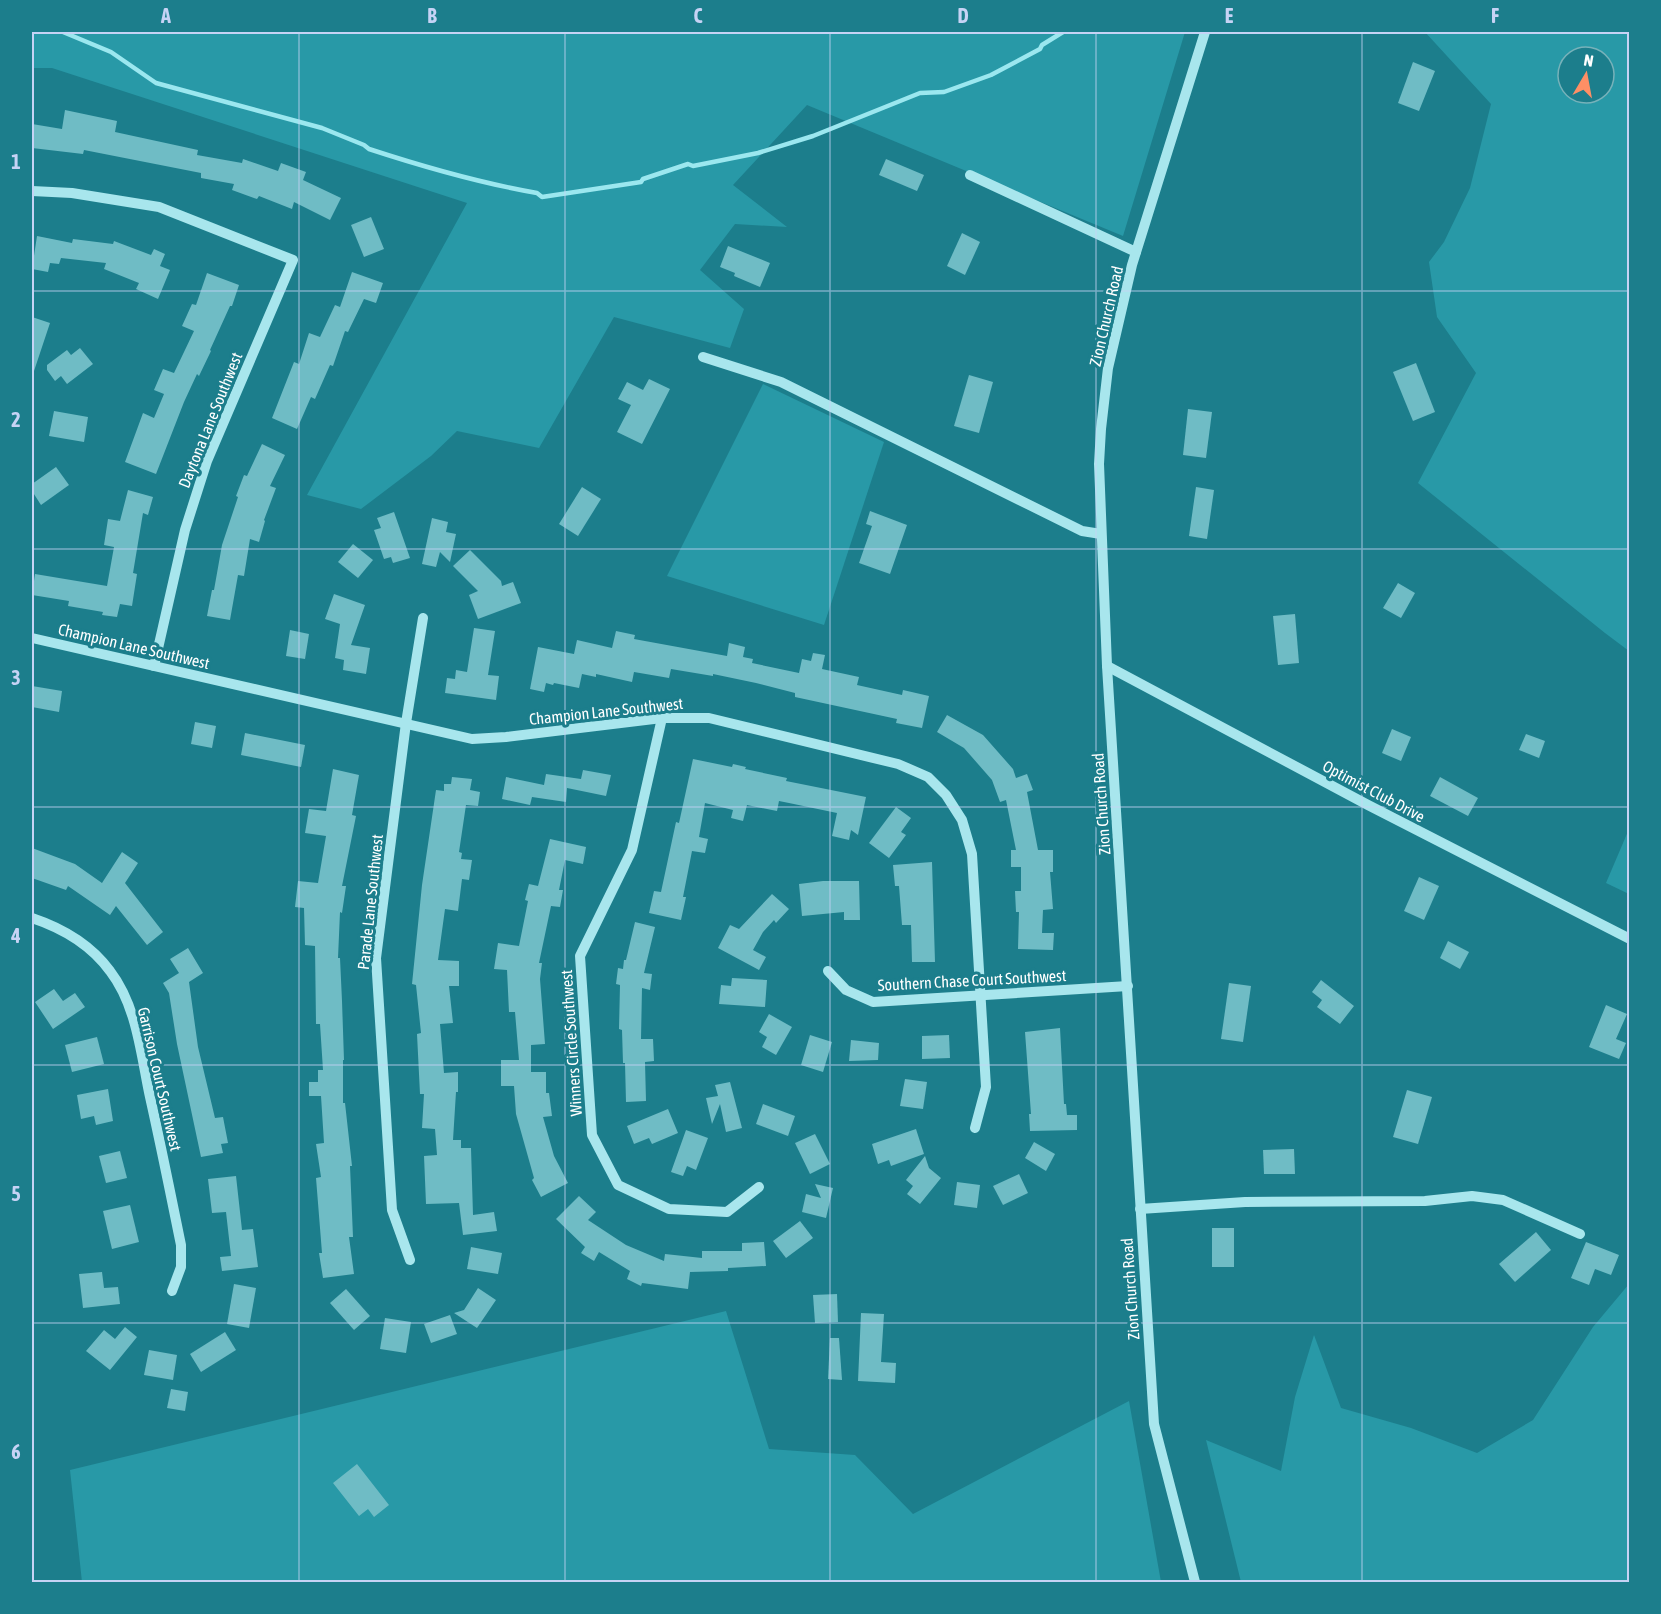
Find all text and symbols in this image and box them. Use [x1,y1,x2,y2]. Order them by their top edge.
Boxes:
text: A [160,4,171,27]
text: B [427,4,437,27]
text: C [694,4,703,27]
text: D [957,4,969,27]
text: E [1225,4,1234,27]
text: F [1491,4,1499,27]
north arrow [1556,45,1616,105]
text: N [1582,51,1595,70]
text: 1 [11,150,21,173]
street label: Zion Church Road [1086,264,1126,368]
street label: Daytona Lane Southwest [175,349,246,491]
text: 2 [11,408,21,431]
street label: Champion Lane Southwest [56,620,212,673]
text: 3 [11,666,21,689]
street label: Champion Lane Southwest [528,694,684,729]
street label: Zion Church Road [1088,752,1114,856]
street label: Optimist Club Drive [1319,757,1428,826]
street label: Parade Lane Southwest [354,833,386,971]
text: 4 [10,924,21,947]
street label: Southern Chase Court Southwest [877,966,1067,994]
street label: Winners Circle Southwest [557,969,585,1117]
street label: Garrison Court Southwest [135,1005,185,1153]
text: 5 [11,1182,21,1205]
street label: Zion Church Road [1117,1237,1143,1341]
text: 6 [11,1440,21,1463]

